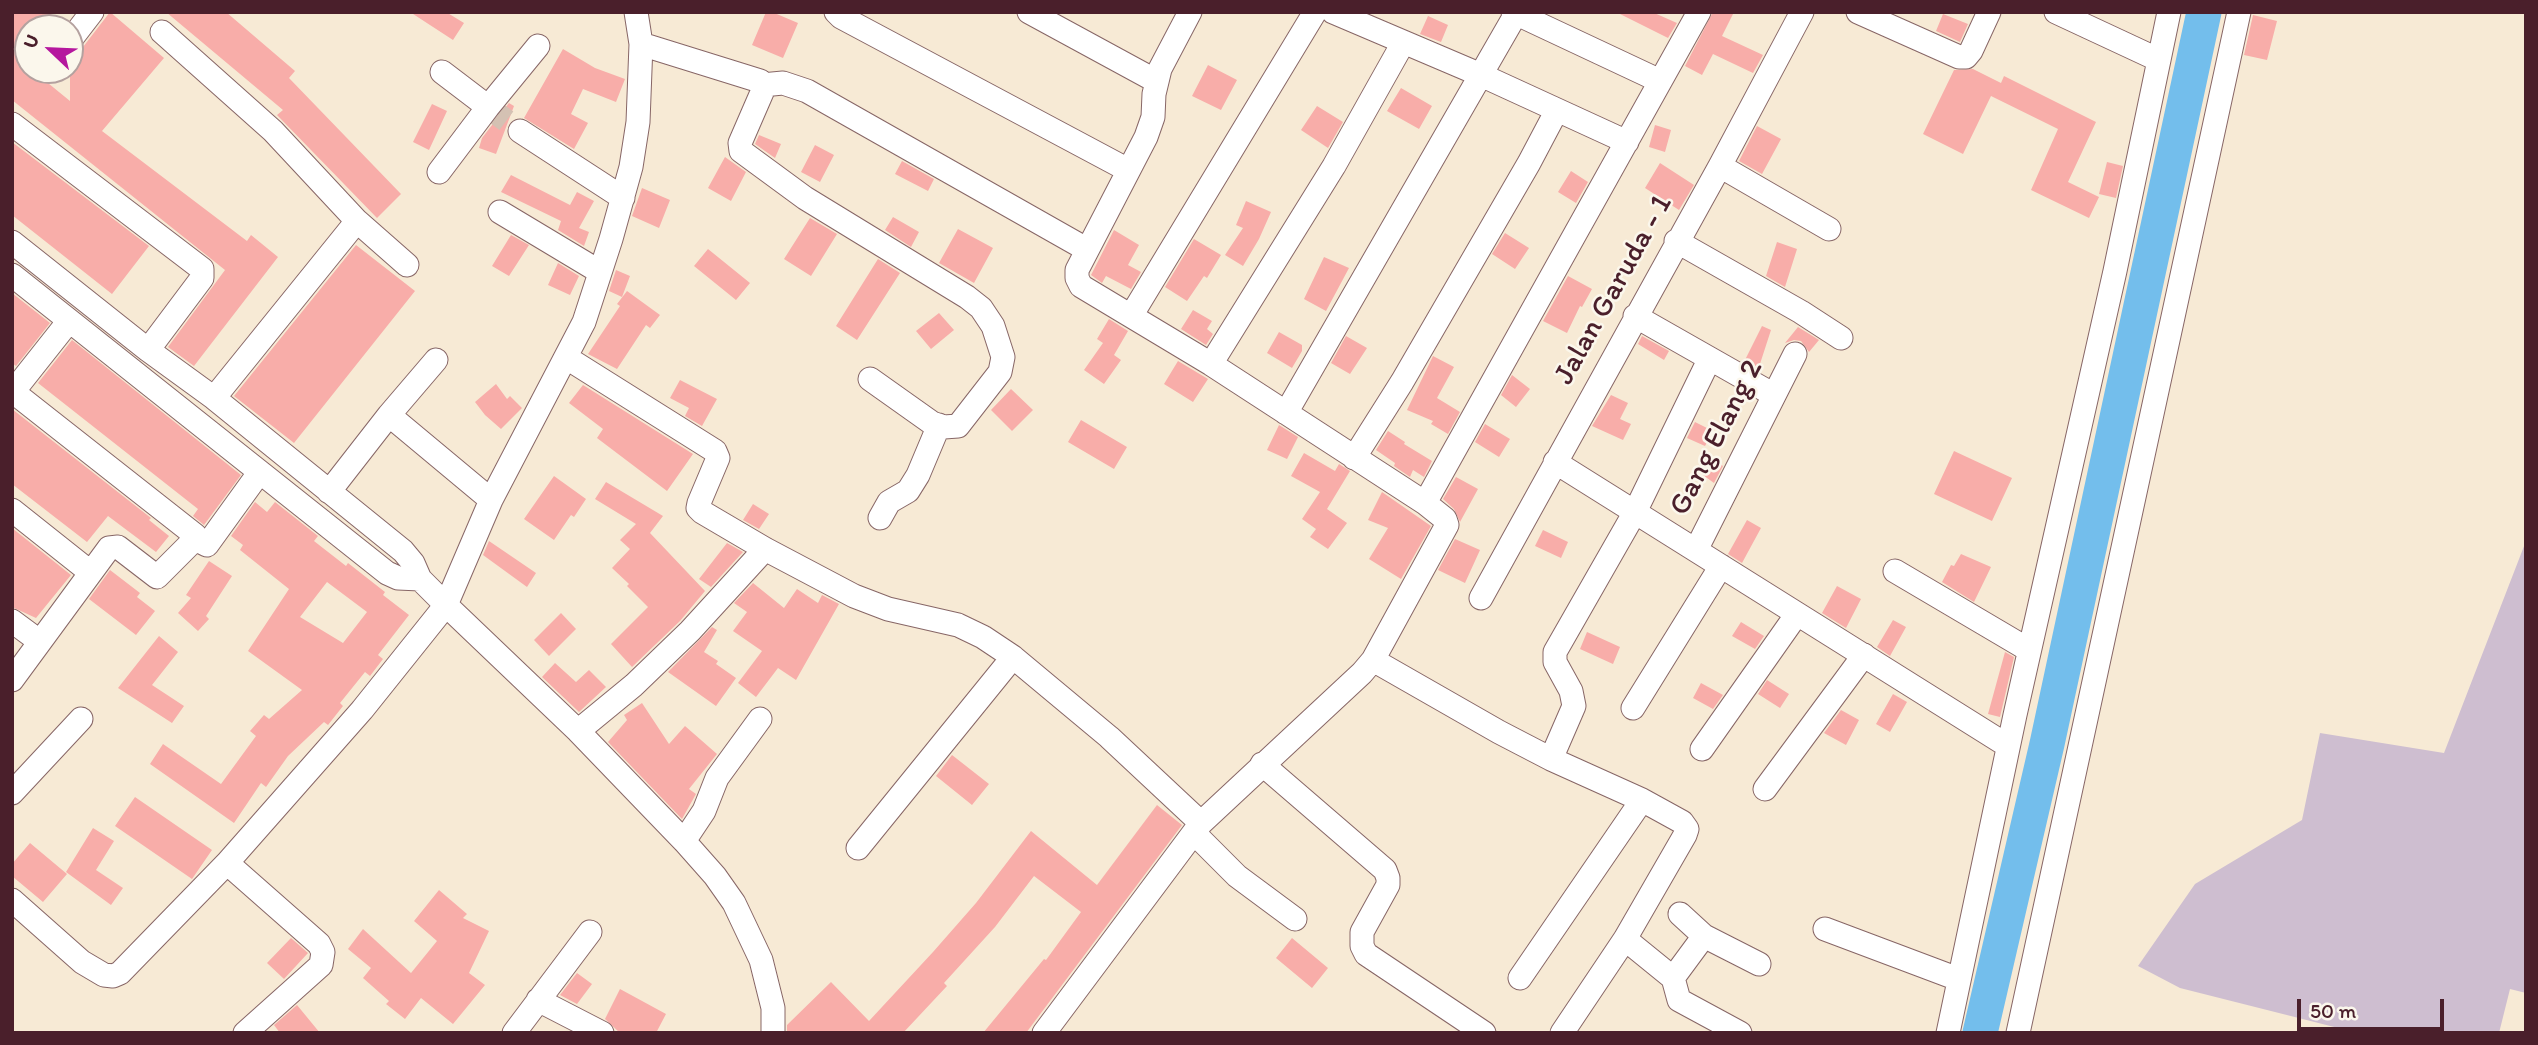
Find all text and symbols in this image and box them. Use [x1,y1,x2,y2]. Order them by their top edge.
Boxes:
north arrow [14,14,84,84]
text: U [18,31,44,52]
street label: Jalan Garuda - 1 [1547,189,1681,391]
street label: Gang Elang 2 [1662,354,1772,522]
scale bar [2300,986,2447,1030]
text: 50 m [2310,998,2356,1023]

